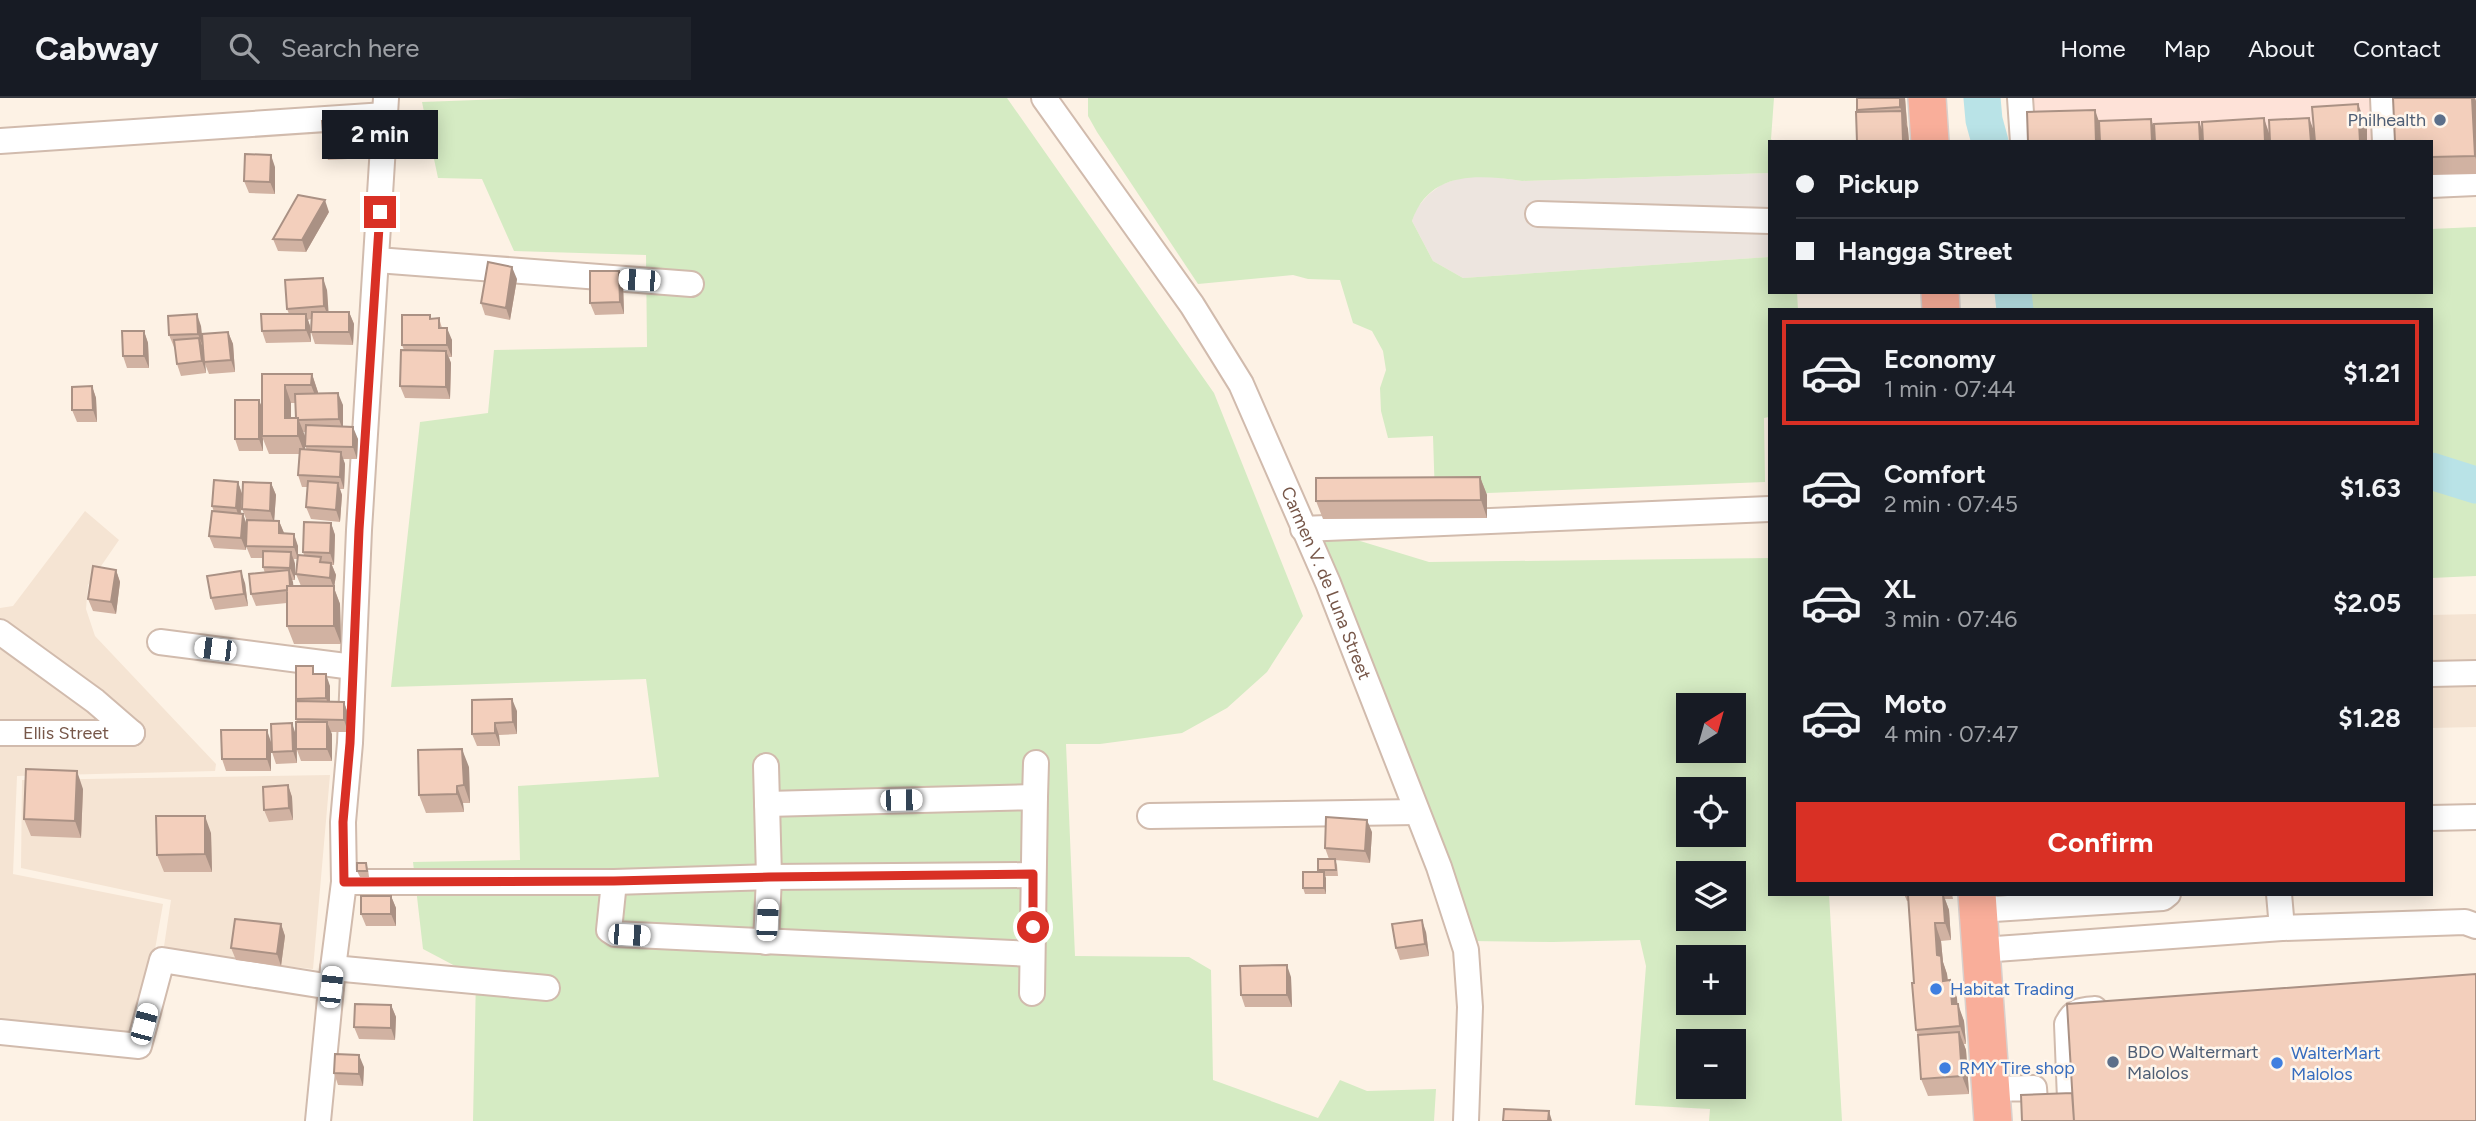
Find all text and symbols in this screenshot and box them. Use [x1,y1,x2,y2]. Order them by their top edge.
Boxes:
search box [201,17,691,80]
text: Cabway [35,29,159,68]
icon: search [225,29,263,67]
text: Search here [281,32,420,64]
text: Home [2060,34,2126,63]
text: Map [2164,34,2210,63]
text: About [2248,34,2315,63]
text: Contact [2353,34,2441,63]
place label: Philhealth [2348,109,2426,131]
callout: 2 min [322,110,438,159]
marker: Philhealth [2432,112,2448,128]
text: 2 min [351,120,409,148]
text: Pickup [1838,168,1919,200]
route end [364,196,396,228]
text: Hangga Street [1838,235,2013,267]
car [618,268,661,292]
icon: car [1800,341,1863,404]
text: Economy [1884,343,1996,375]
text: $1.21 [2343,357,2401,389]
text: 1 min · 07:44 [1884,375,2016,403]
icon: car [1800,456,1863,519]
text: Comfort [1884,458,1986,490]
text: $1.63 [2340,472,2401,504]
street label: Carmen V. de Luna Street [1276,483,1376,683]
text: 2 min · 07:45 [1884,490,2018,518]
icon: car [1800,571,1863,634]
text: XL [1884,573,1916,605]
text: $2.05 [2333,587,2401,619]
text: 3 min · 07:46 [1884,605,2017,633]
car [193,636,238,662]
icon: car [1800,686,1863,749]
text: Moto [1884,688,1947,720]
north arrow [1676,693,1746,763]
map controls [1676,693,1746,1099]
text: $1.28 [2338,702,2401,734]
text: 4 min · 07:47 [1884,720,2018,748]
street label: Ellis Street [23,722,109,744]
button: locate [1676,777,1746,847]
car [880,789,923,811]
button: Confirm [1796,802,2405,882]
button: layers [1676,861,1746,931]
car [756,898,779,942]
route start [1017,911,1049,943]
car [608,923,651,947]
button: + [1676,945,1746,1015]
car [319,965,344,1009]
place label: Habitat Trading [1950,978,2074,1000]
marker: Habitat Trading [1928,981,1944,997]
car [129,1001,160,1047]
button: − [1676,1029,1746,1099]
place label: BDO Waltermart Malolos [2127,1041,2259,1084]
place label: WalterMart Malolos [2291,1042,2381,1085]
marker: BDO Waltermart Malolos [2105,1054,2121,1070]
marker: WalterMart Malolos [2269,1055,2285,1071]
place label: RMY Tire shop [1959,1057,2075,1079]
marker: RMY Tire shop [1937,1060,1953,1076]

